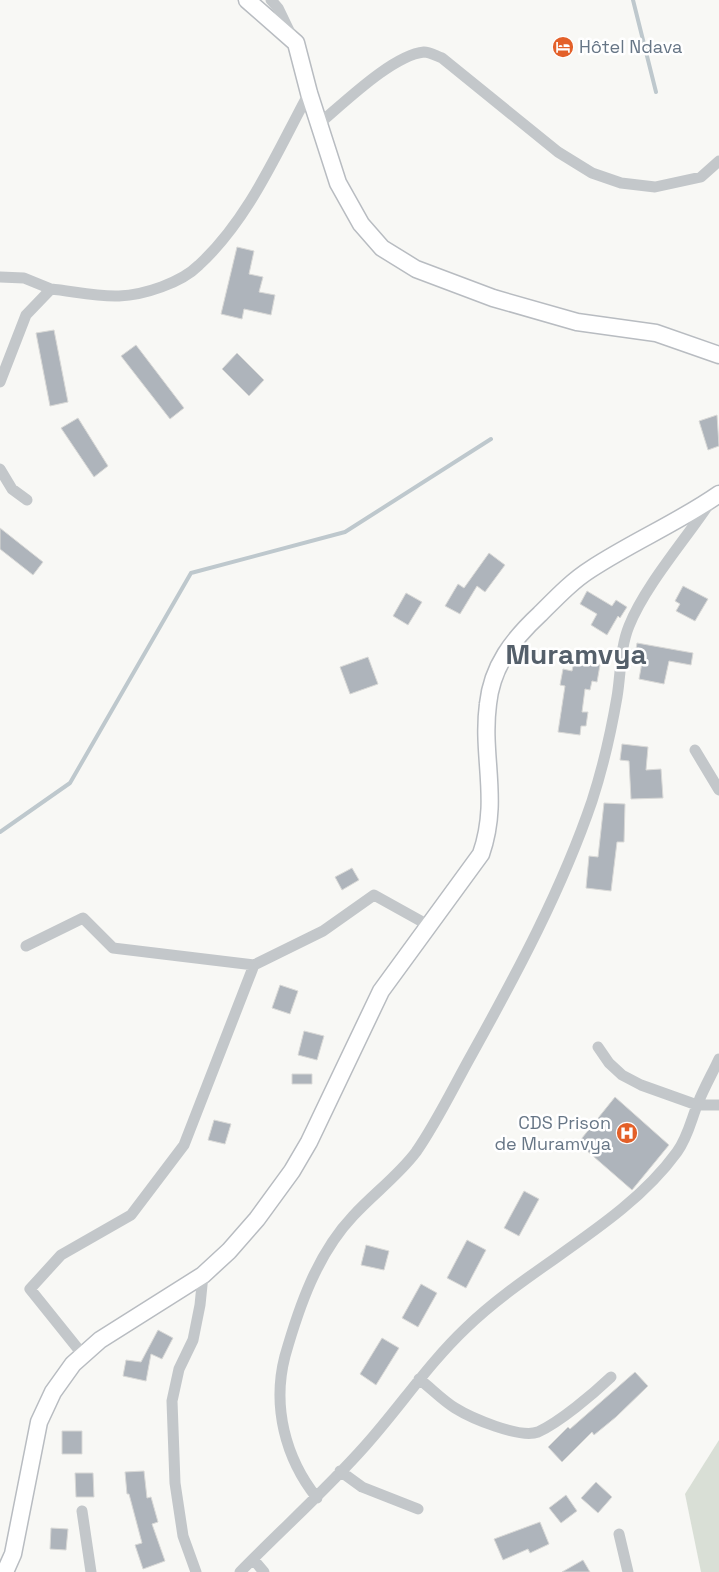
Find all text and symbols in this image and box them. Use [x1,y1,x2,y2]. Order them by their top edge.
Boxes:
hotel icon: Hôtel Ndava [551,35,575,59]
place label: Hôtel Ndava [579,35,682,58]
district label: Muramvya [505,636,647,672]
place label: CDS Prison de Muramvya [494,1111,611,1155]
hospital icon: CDS Prison de Muramvya [615,1121,639,1145]

